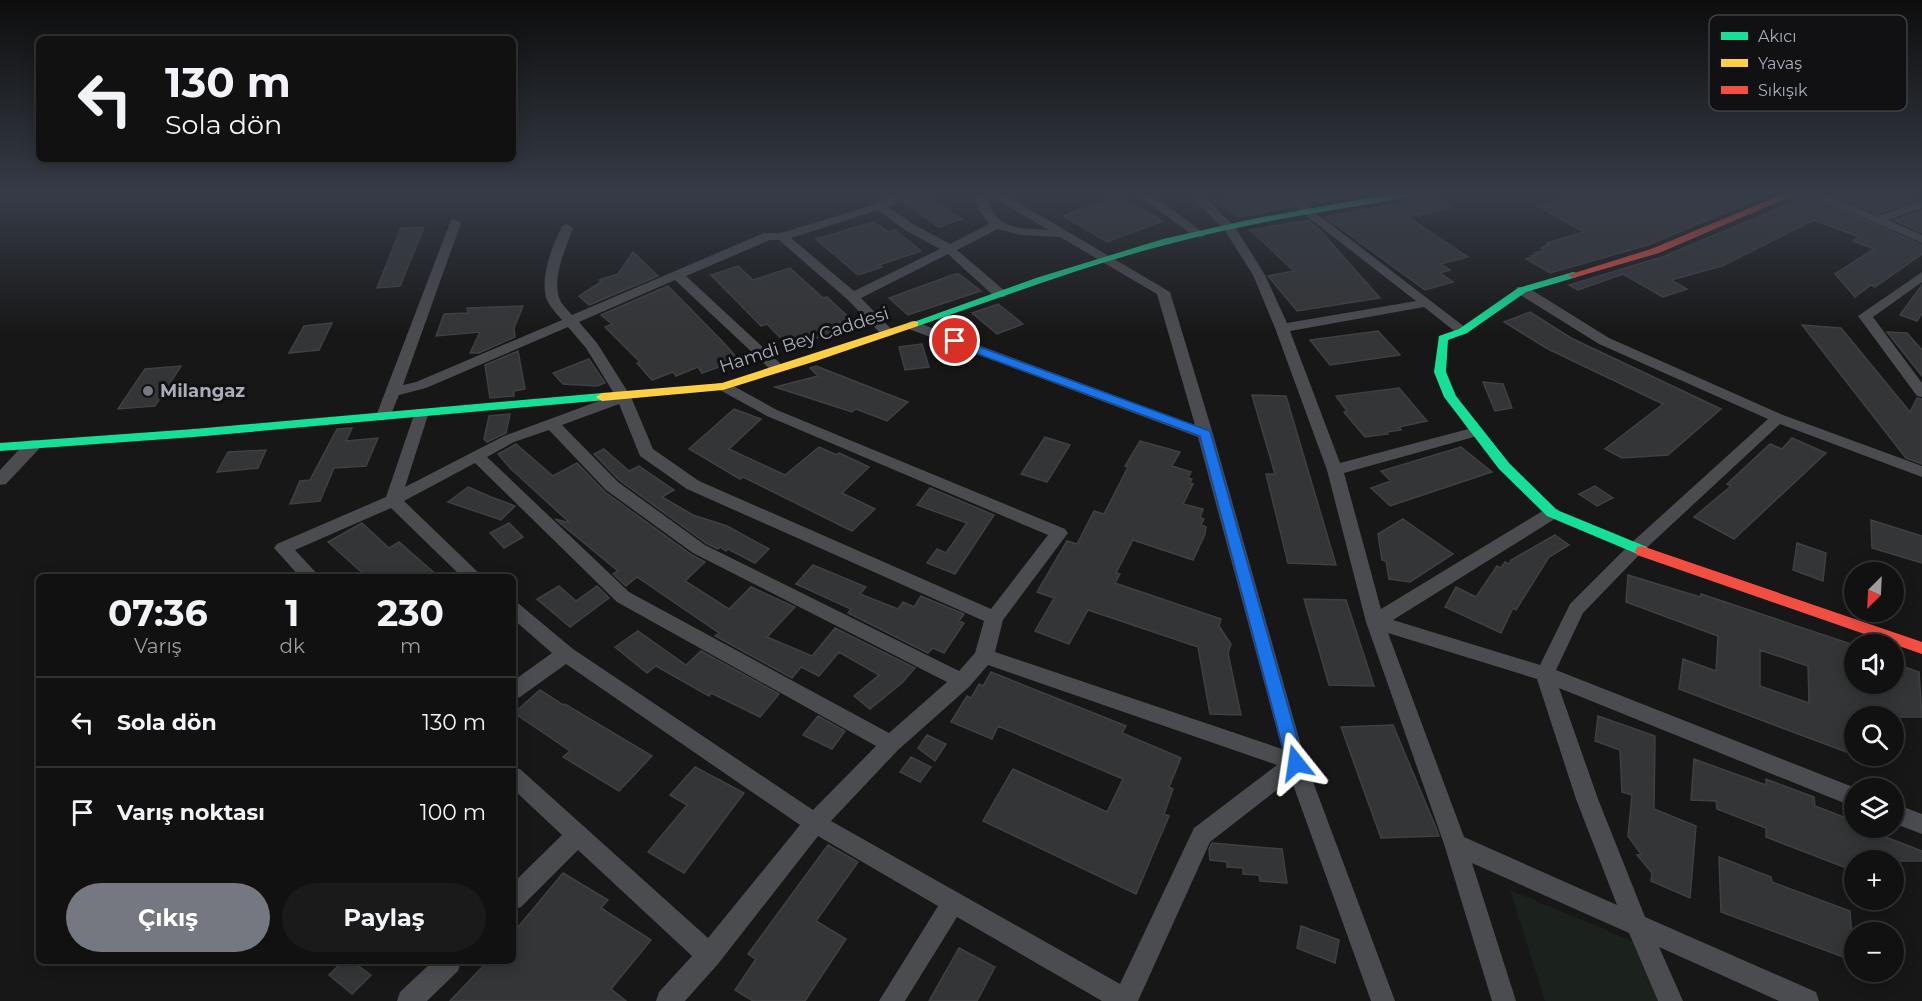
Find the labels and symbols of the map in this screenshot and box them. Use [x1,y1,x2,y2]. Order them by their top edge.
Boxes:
legend [1709,15,1907,111]
text: Akıcı [1758,27,1797,46]
text: Yavaş [1758,54,1802,73]
text: Sıkışık [1758,81,1808,100]
street label: Hamdi Bey Caddesi [716,302,892,378]
pin [929,315,980,366]
place label: Milangaz [160,380,245,402]
marker: Milangaz [141,384,155,398]
north arrow [1844,562,1904,622]
position arrow [1264,731,1328,795]

